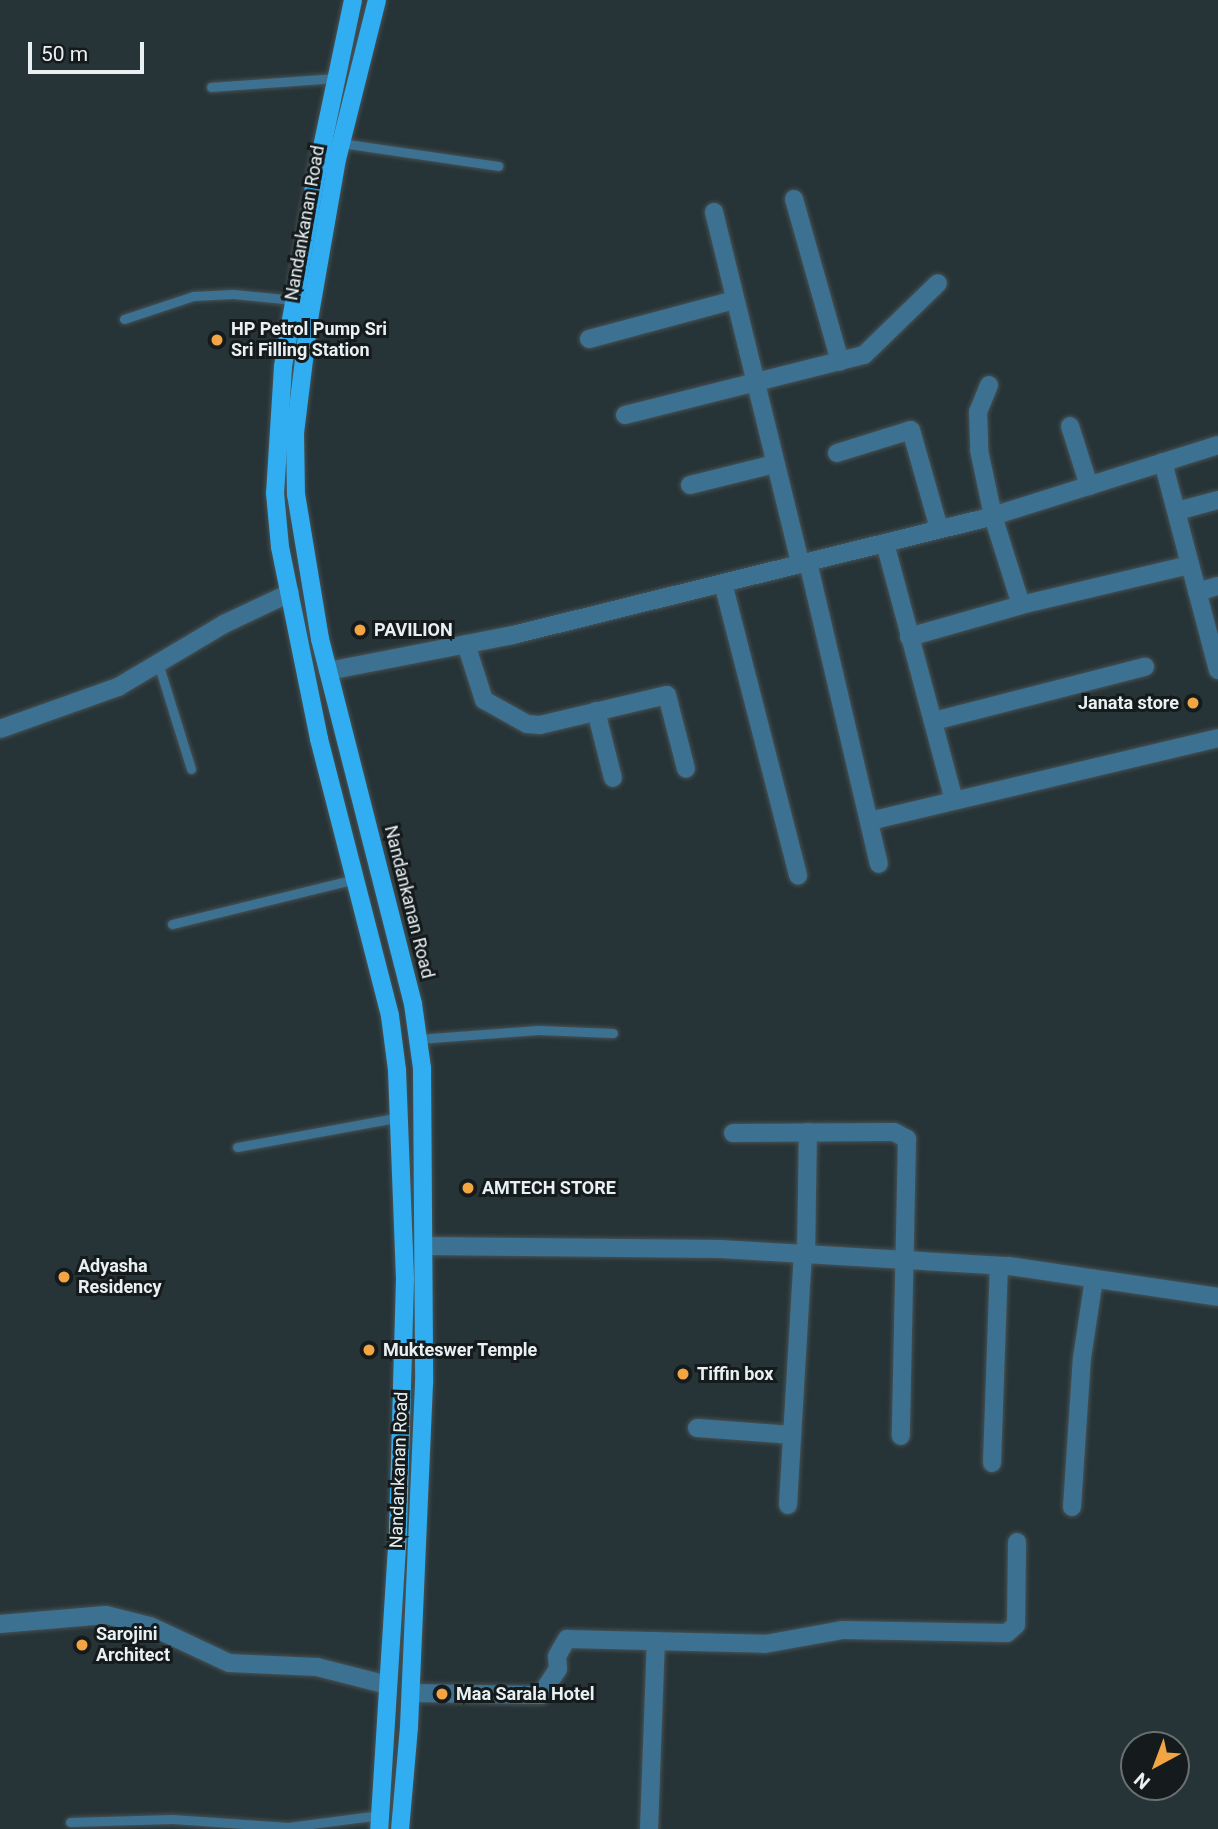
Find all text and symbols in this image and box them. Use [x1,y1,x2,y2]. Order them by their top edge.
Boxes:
scale bar [32,28,147,72]
text: 50 m [41,42,88,66]
street label: Nandankanan Road [281,144,329,302]
place label: HP Petrol Pump Sri Sri Filling Station [231,319,387,362]
marker: HP Petrol Pump Sri Sri Filling Station [209,332,225,348]
place label: PAVILION [374,619,453,641]
marker: PAVILION [352,622,368,638]
place label: Janata store [1078,692,1179,714]
marker: Janata store [1185,695,1201,711]
street label: Nandankanan Road [380,823,438,981]
place label: AMTECH STORE [482,1177,616,1199]
marker: AMTECH STORE [460,1180,476,1196]
place label: Adyasha Residency [78,1256,162,1298]
marker: Adyasha Residency [56,1269,72,1285]
place label: Mukteswer Temple [383,1339,538,1361]
marker: Mukteswer Temple [361,1342,377,1358]
place label: Tiffin box [697,1363,773,1385]
marker: Tiffin box [675,1366,691,1382]
street label: Nandankanan Road [385,1391,413,1549]
place label: Sarojini Architect [96,1624,170,1666]
marker: Sarojini Architect [74,1637,90,1653]
place label: Maa Sarala Hotel [456,1683,594,1705]
marker: Maa Sarala Hotel [434,1686,450,1702]
north arrow [1120,1731,1190,1801]
text: N [1130,1768,1155,1794]

